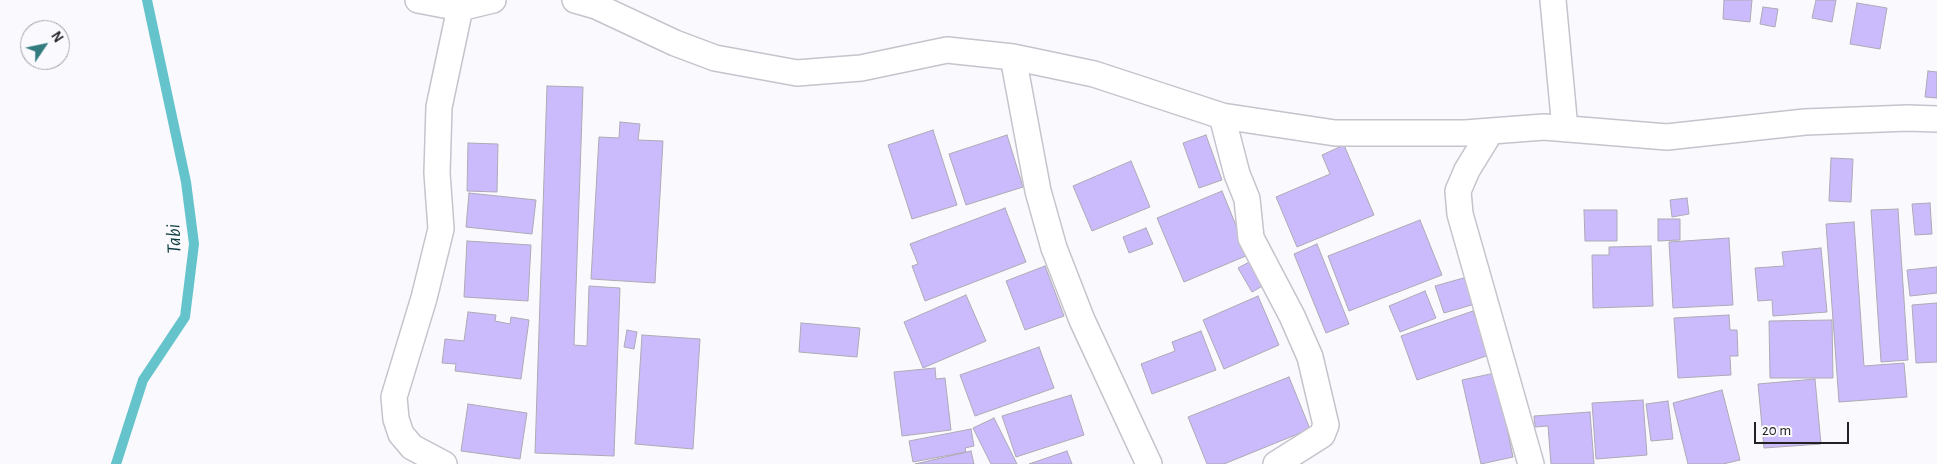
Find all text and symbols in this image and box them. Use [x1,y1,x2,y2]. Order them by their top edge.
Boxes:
north arrow [20,20,70,70]
text: N [48,29,65,45]
water label: Tabi [161,224,187,254]
scale bar [1757,412,1852,444]
text: 20 m [1762,423,1791,438]

